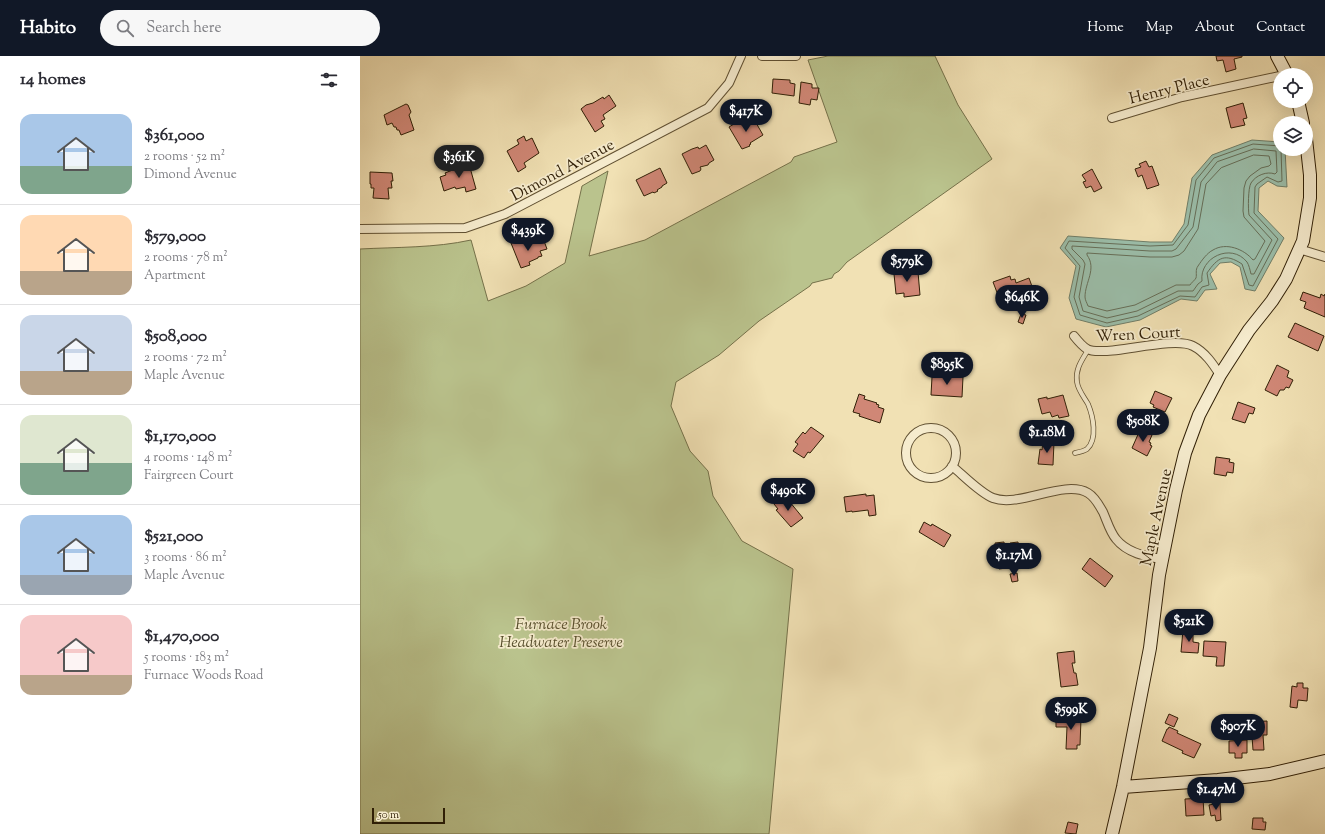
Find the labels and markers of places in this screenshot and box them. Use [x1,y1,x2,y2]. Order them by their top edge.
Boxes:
pin: $417K [718,99,774,133]
pin: $361K [431,145,487,179]
pin: $439K [500,218,556,252]
pin: $579K [879,249,935,283]
pin: $646K [994,285,1050,319]
pin: $895K [919,352,975,386]
pin: $508K [1115,409,1171,443]
pin: $1.18M [1014,420,1080,454]
pin: $490K [760,478,816,512]
pin: $1.17M [981,543,1047,577]
pin: $521K [1161,609,1217,643]
pin: $599K [1043,697,1099,731]
pin: $907K [1210,714,1266,748]
pin: $1.47M [1183,777,1249,811]

